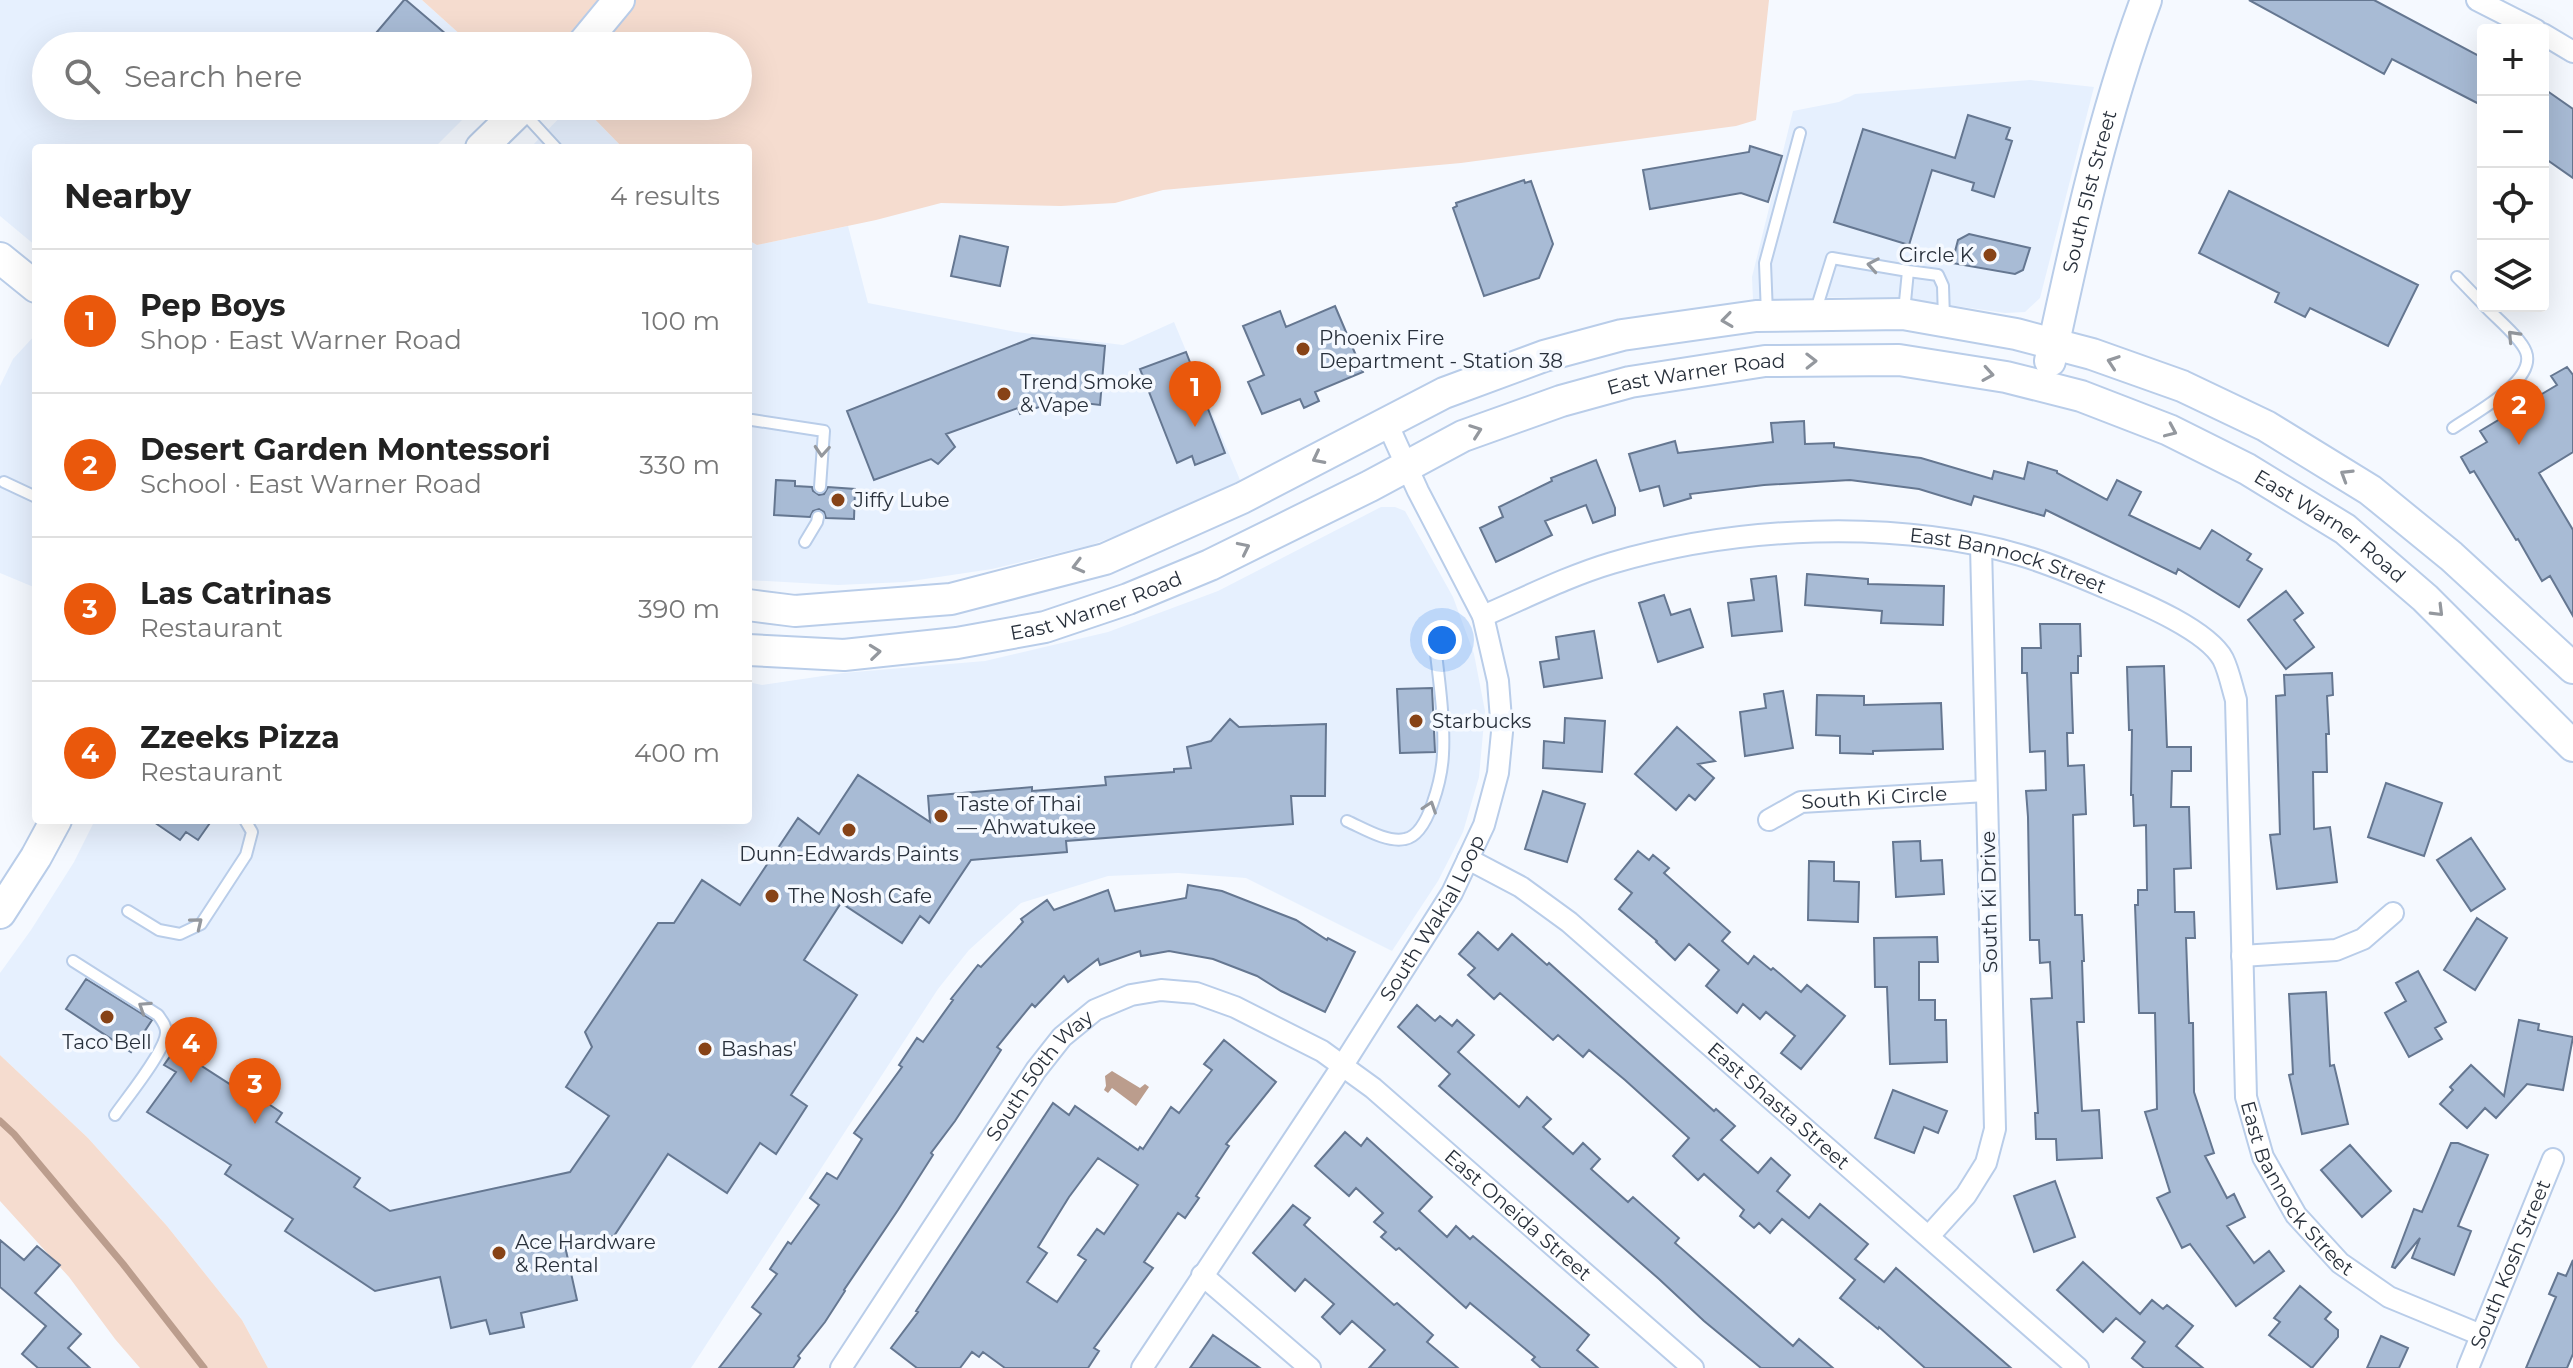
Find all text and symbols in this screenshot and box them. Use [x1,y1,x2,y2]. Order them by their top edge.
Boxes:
map controls [2477,24,2549,312]
button: + [2477,24,2549,96]
search box [32,32,752,120]
icon: search [60,54,104,98]
text: Search here [124,58,302,95]
button: − [2477,96,2549,168]
street label: South 51st Street [2058,107,2122,275]
button: locate [2477,168,2549,240]
text: Nearby [64,175,191,217]
text: 4 results [610,180,720,212]
button: layers [2477,240,2549,312]
place label: Circle K [1899,243,1975,267]
marker: Circle K [1981,246,1999,264]
one-way arrow [1867,257,1880,274]
text: Pep Boys [140,287,286,324]
text: 1 [85,305,95,337]
text: 100 m [642,305,720,337]
one-way arrow [1721,311,1734,328]
text: Shop · East Warner Road [140,324,462,356]
place label: Phoenix Fire Department - Station 38 [1319,326,1563,373]
one-way arrow [2508,331,2523,345]
marker: Phoenix Fire Department - Station 38 [1294,340,1312,358]
street label: East Warner Road [1604,349,1785,400]
one-way arrow [1805,352,1818,370]
one-way arrow [2107,355,2121,371]
pin: 1 [1169,361,1221,427]
one-way arrow [1981,365,1995,382]
place label: Trend Smoke & Vape [1020,370,1153,417]
pin: 2 [2493,379,2545,445]
marker: Trend Smoke & Vape [995,385,1013,403]
one-way arrow [2163,421,2177,437]
one-way arrow [1468,425,1482,441]
text: Desert Garden Montessori [140,431,551,468]
one-way arrow [814,445,831,458]
text: 2 [82,449,98,481]
text: 330 m [639,449,720,481]
one-way arrow [1311,449,1326,464]
street label: East Warner Road [2250,464,2410,588]
text: School · East Warner Road [140,468,482,500]
one-way arrow [2340,470,2355,485]
place label: Jiffy Lube [853,488,950,512]
marker: Jiffy Lube [829,491,847,509]
street label: East Bannock Street [1908,523,2110,598]
one-way arrow [1236,542,1251,558]
one-way arrow [1072,556,1086,573]
street label: East Warner Road [1008,566,1186,645]
text: Las Catrinas [140,575,331,612]
text: 3 [82,593,98,625]
text: 390 m [638,593,720,625]
one-way arrow [2429,602,2443,617]
text: Restaurant [140,612,283,644]
your location [1422,620,1462,660]
one-way arrow [869,643,882,660]
place label: Starbucks [1432,709,1531,733]
marker: Starbucks [1407,712,1425,730]
text: Zzeeks Pizza [140,719,340,756]
text: 4 [81,737,99,769]
text: 400 m [634,737,720,769]
text: Restaurant [140,756,283,788]
street label: South Ki Circle [1801,781,1948,814]
place label: Taste of Thai — Ahwatukee [957,792,1096,839]
one-way arrow [1420,800,1437,814]
marker: Taste of Thai — Ahwatukee [932,807,950,825]
marker: Dunn-Edwards Paints [840,821,858,839]
street label: South Wakial Loop [1375,831,1490,1005]
street label: South Ki Drive [1976,831,2002,973]
place label: Dunn-Edwards Paints [739,842,959,866]
place label: The Nosh Cafe [788,884,932,908]
marker: The Nosh Cafe [763,887,781,905]
one-way arrow [187,918,202,933]
one-way arrow [139,1001,153,1016]
street label: South 50th Way [981,1005,1098,1145]
marker: Taco Bell [98,1008,116,1026]
pin: 4 [165,1017,217,1083]
place label: Taco Bell [62,1030,152,1054]
place label: Bashas' [721,1037,797,1061]
street label: East Shasta Street [1703,1037,1855,1174]
marker: Bashas' [696,1040,714,1058]
pin: 3 [229,1058,281,1124]
street label: East Bannock Street [2236,1098,2358,1281]
street label: East Oneida Street [1440,1144,1596,1286]
street label: South Kosh Street [2465,1176,2555,1352]
place label: Ace Hardware & Rental [515,1230,656,1277]
marker: Ace Hardware & Rental [490,1244,508,1262]

